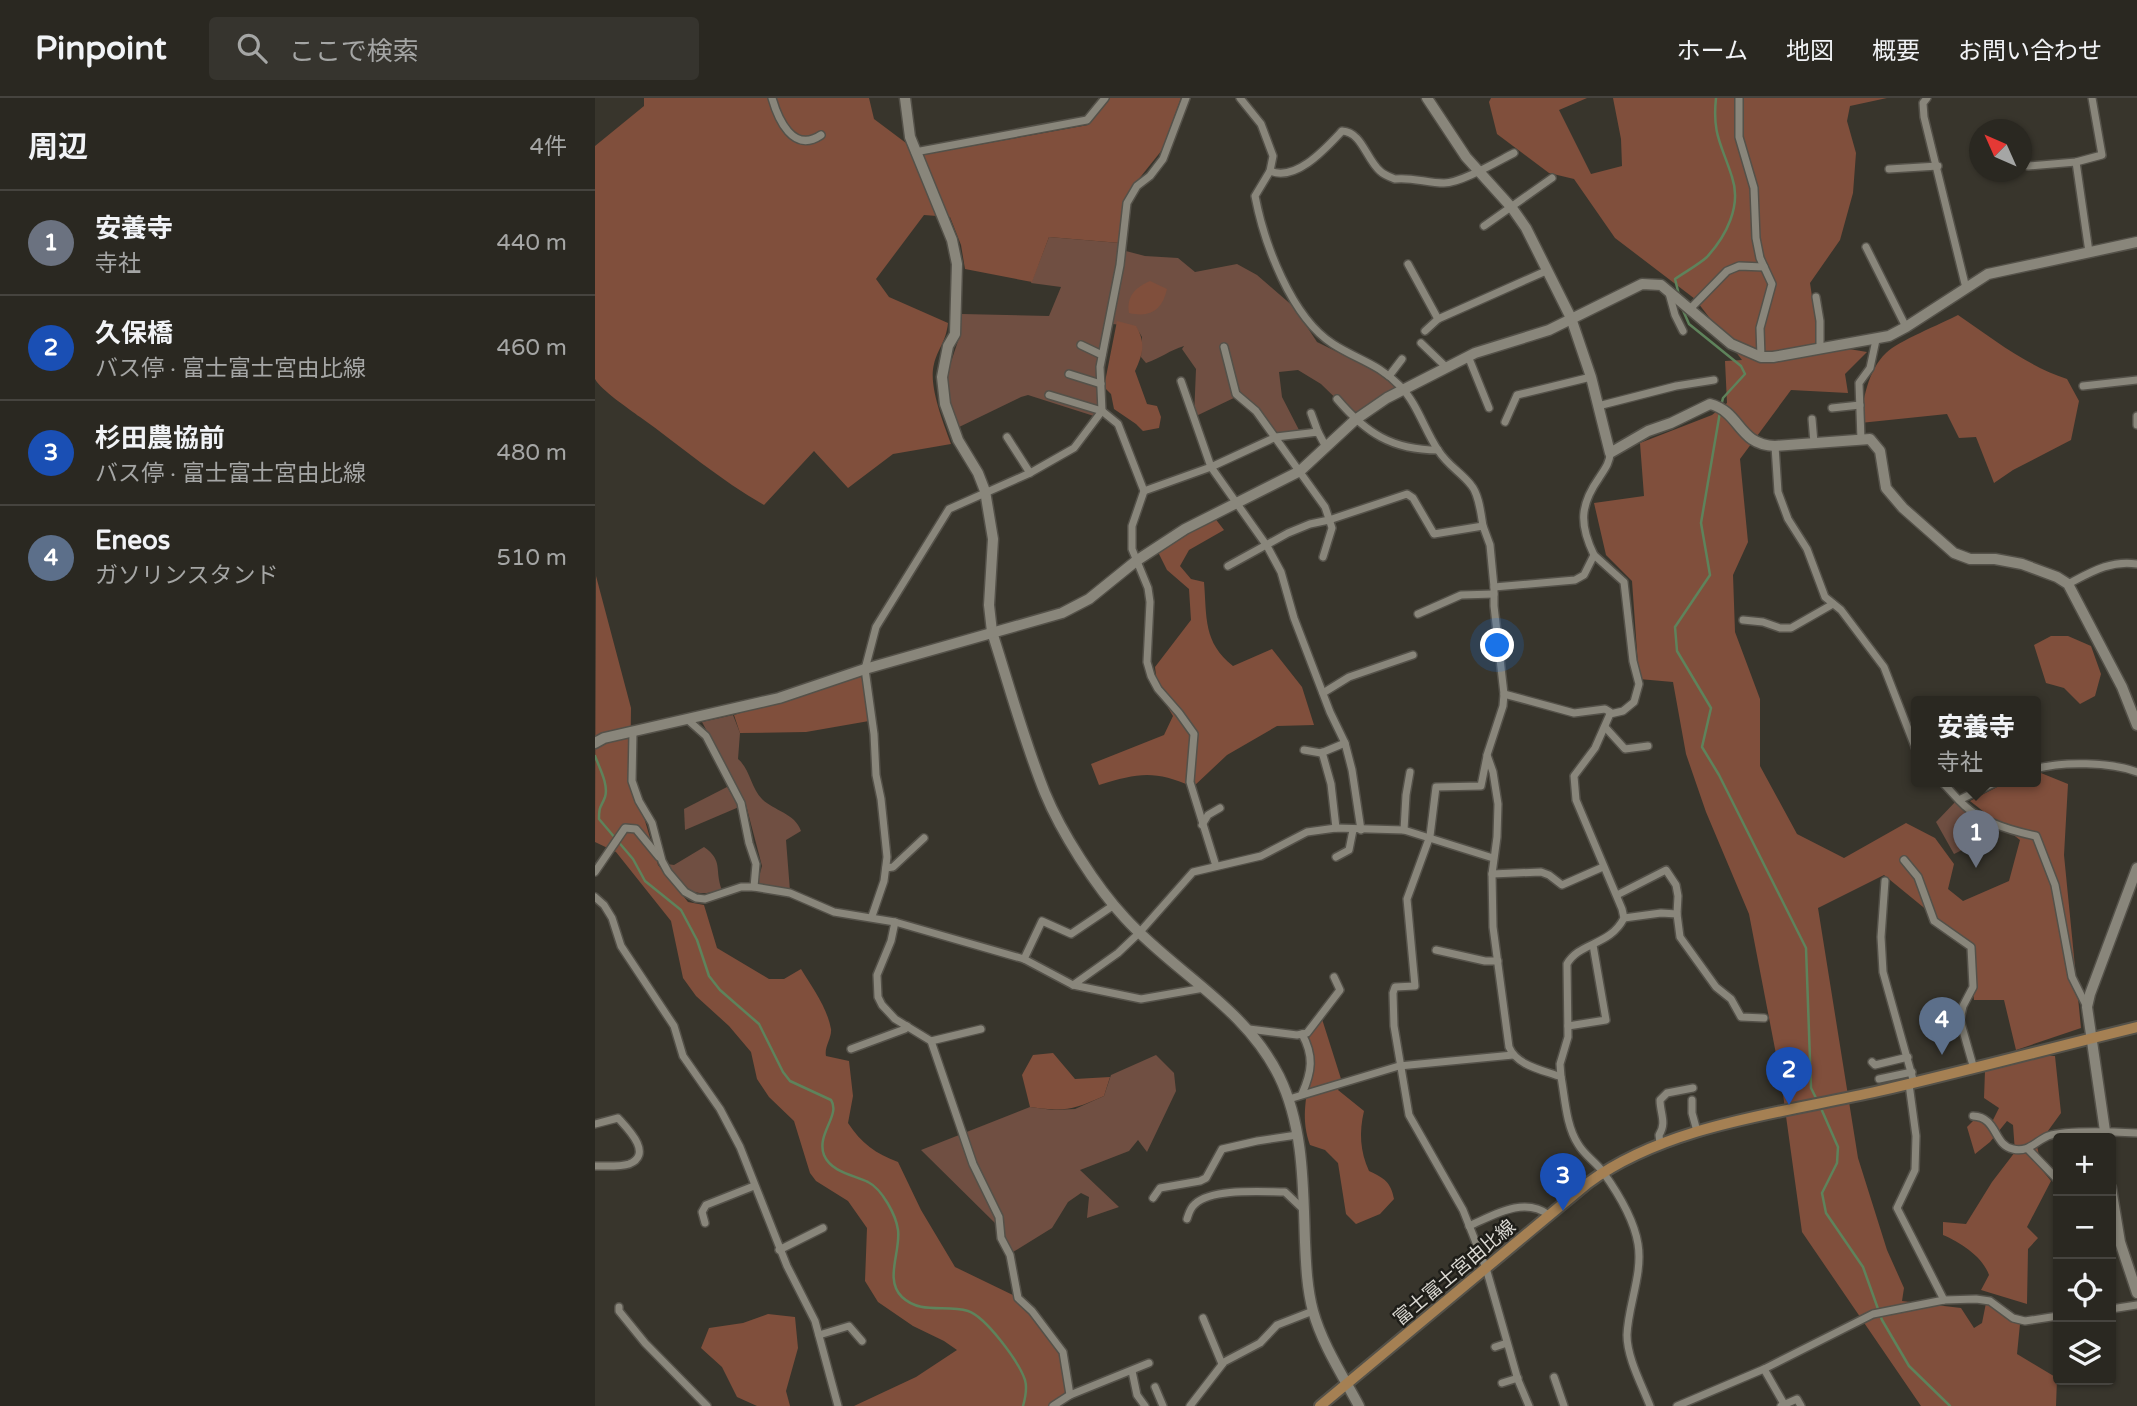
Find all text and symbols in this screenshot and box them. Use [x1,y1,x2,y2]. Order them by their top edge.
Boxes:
search box [209,17,699,80]
text: Pinpoint [35,29,167,68]
icon: search [233,29,271,67]
text: ここで検索 [289,36,419,67]
text: ホーム [1677,37,1748,66]
text: 地図 [1786,37,1834,66]
text: 概要 [1872,37,1920,66]
text: お問い合わせ [1958,37,2102,66]
north arrow [1969,119,2032,182]
text: 周辺 [28,129,88,166]
text: 4件 [530,133,567,161]
text: 安養寺 [95,213,173,244]
text: 1 [44,229,58,257]
text: 440 m [497,229,567,257]
text: 寺社 [95,250,141,278]
text: 久保橋 [95,318,173,349]
text: 2 [44,334,58,362]
text: 460 m [497,334,567,362]
text: バス停 · 富士富士宮由比線 [95,355,366,383]
text: 杉田農協前 [95,423,225,454]
text: 3 [44,439,58,467]
text: 480 m [497,439,567,467]
text: バス停 · 富士富士宮由比線 [95,460,366,488]
text: Eneos [95,525,170,556]
text: 4 [44,544,58,572]
text: 510 m [497,544,567,572]
text: ガソリンスタンド [95,562,279,590]
your location [1480,628,1514,662]
popup [1911,696,2041,787]
text: 安養寺 [1937,712,2015,743]
text: 寺社 [1937,749,1983,777]
pin: 1 [1953,810,1999,868]
pin: 4 [1919,997,1965,1055]
pin: 2 [1766,1047,1812,1105]
map controls [2053,1133,2116,1385]
button: + [2053,1133,2116,1196]
pin: 3 [1540,1153,1586,1211]
button: − [2053,1196,2116,1259]
street label: 富士富士宮由比線 [1389,1215,1520,1330]
button: locate [2053,1259,2116,1322]
button: layers [2053,1322,2116,1385]

